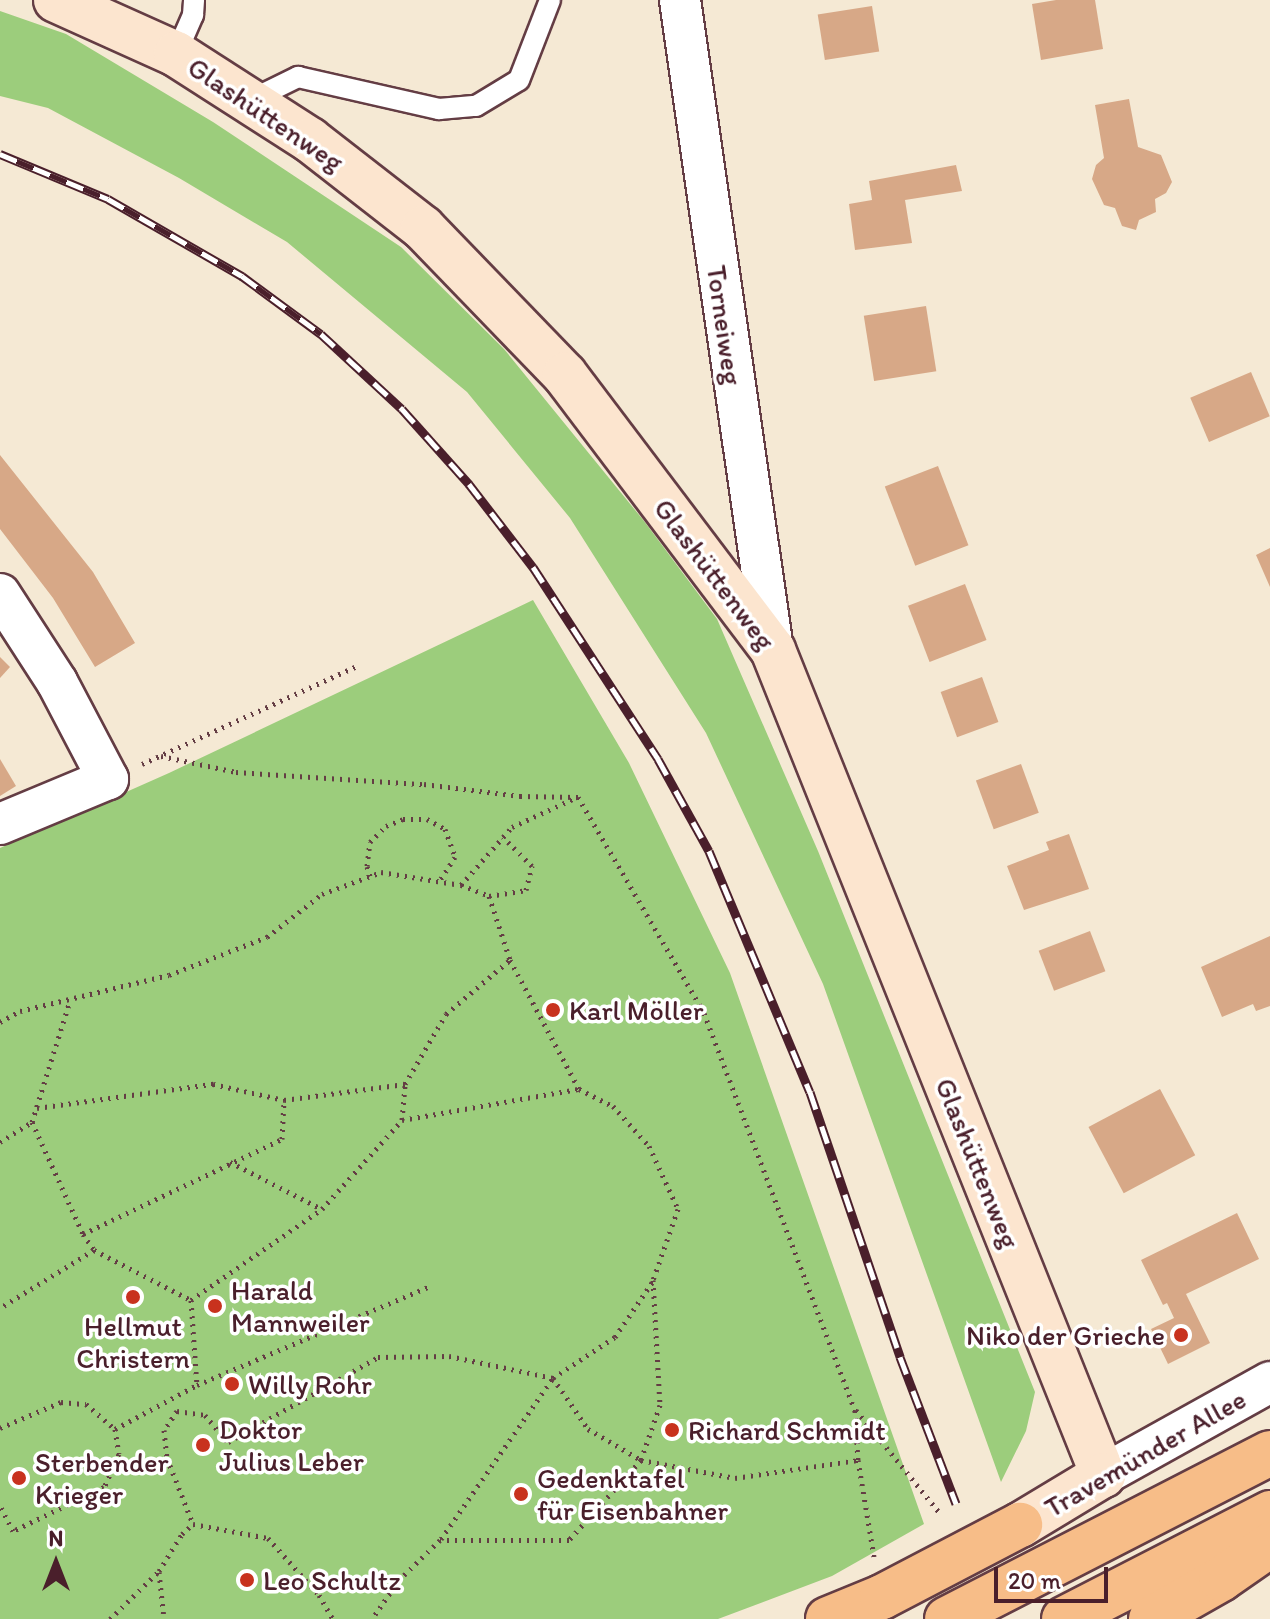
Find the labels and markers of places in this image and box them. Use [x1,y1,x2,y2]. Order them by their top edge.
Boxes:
place label: Karl Möller [569,993,703,1027]
marker: Karl Möller [544,1001,562,1019]
place label: Harald Mannweiler [231,1273,370,1339]
marker: Hellmut Christern [124,1288,142,1306]
marker: Harald Mannweiler [206,1297,224,1315]
place label: Hellmut Christern [76,1309,190,1375]
place label: Niko der Grieche [966,1318,1165,1352]
marker: Niko der Grieche [1172,1326,1190,1344]
place label: Willy Rohr [248,1367,371,1401]
marker: Willy Rohr [223,1375,241,1393]
place label: Doktor Julius Leber [219,1412,363,1478]
place label: Richard Schmidt [688,1413,886,1447]
marker: Richard Schmidt [663,1421,681,1439]
marker: Doktor Julius Leber [194,1436,212,1454]
place label: Sterbender Krieger [35,1445,169,1511]
place label: Gedenktafel für Eisenbahner [537,1461,727,1527]
marker: Sterbender Krieger [10,1469,28,1487]
marker: Gedenktafel für Eisenbahner [512,1485,530,1503]
place label: Leo Schultz [263,1563,401,1597]
marker: Leo Schultz [238,1571,256,1589]

